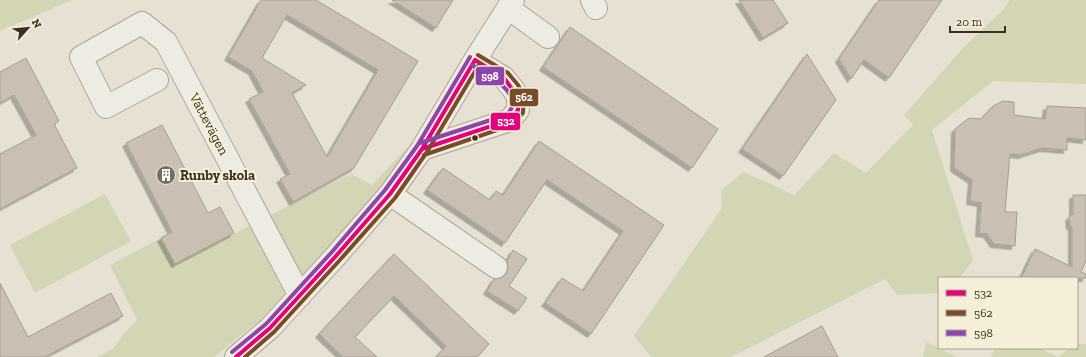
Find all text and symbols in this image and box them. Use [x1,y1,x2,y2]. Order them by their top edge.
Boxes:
north arrow [8,8,48,48]
scale bar [950,8,1005,34]
text: 20 m [956,15,983,29]
text: N [29,17,44,31]
line badge: 598 [475,66,505,86]
text: 598 [481,70,499,83]
line badge: 562 [509,88,539,107]
street label: Vättevägen [185,89,232,158]
text: 562 [515,91,533,104]
line badge: 532 [490,112,521,131]
text: 532 [497,115,515,128]
unlabelled marker [470,133,480,143]
building icon: Runby skola [155,164,177,186]
place label: Runby skola [180,167,255,184]
legend [938,277,1078,349]
text: 532 [974,286,992,300]
text: 562 [974,306,993,320]
text: 598 [974,326,993,340]

